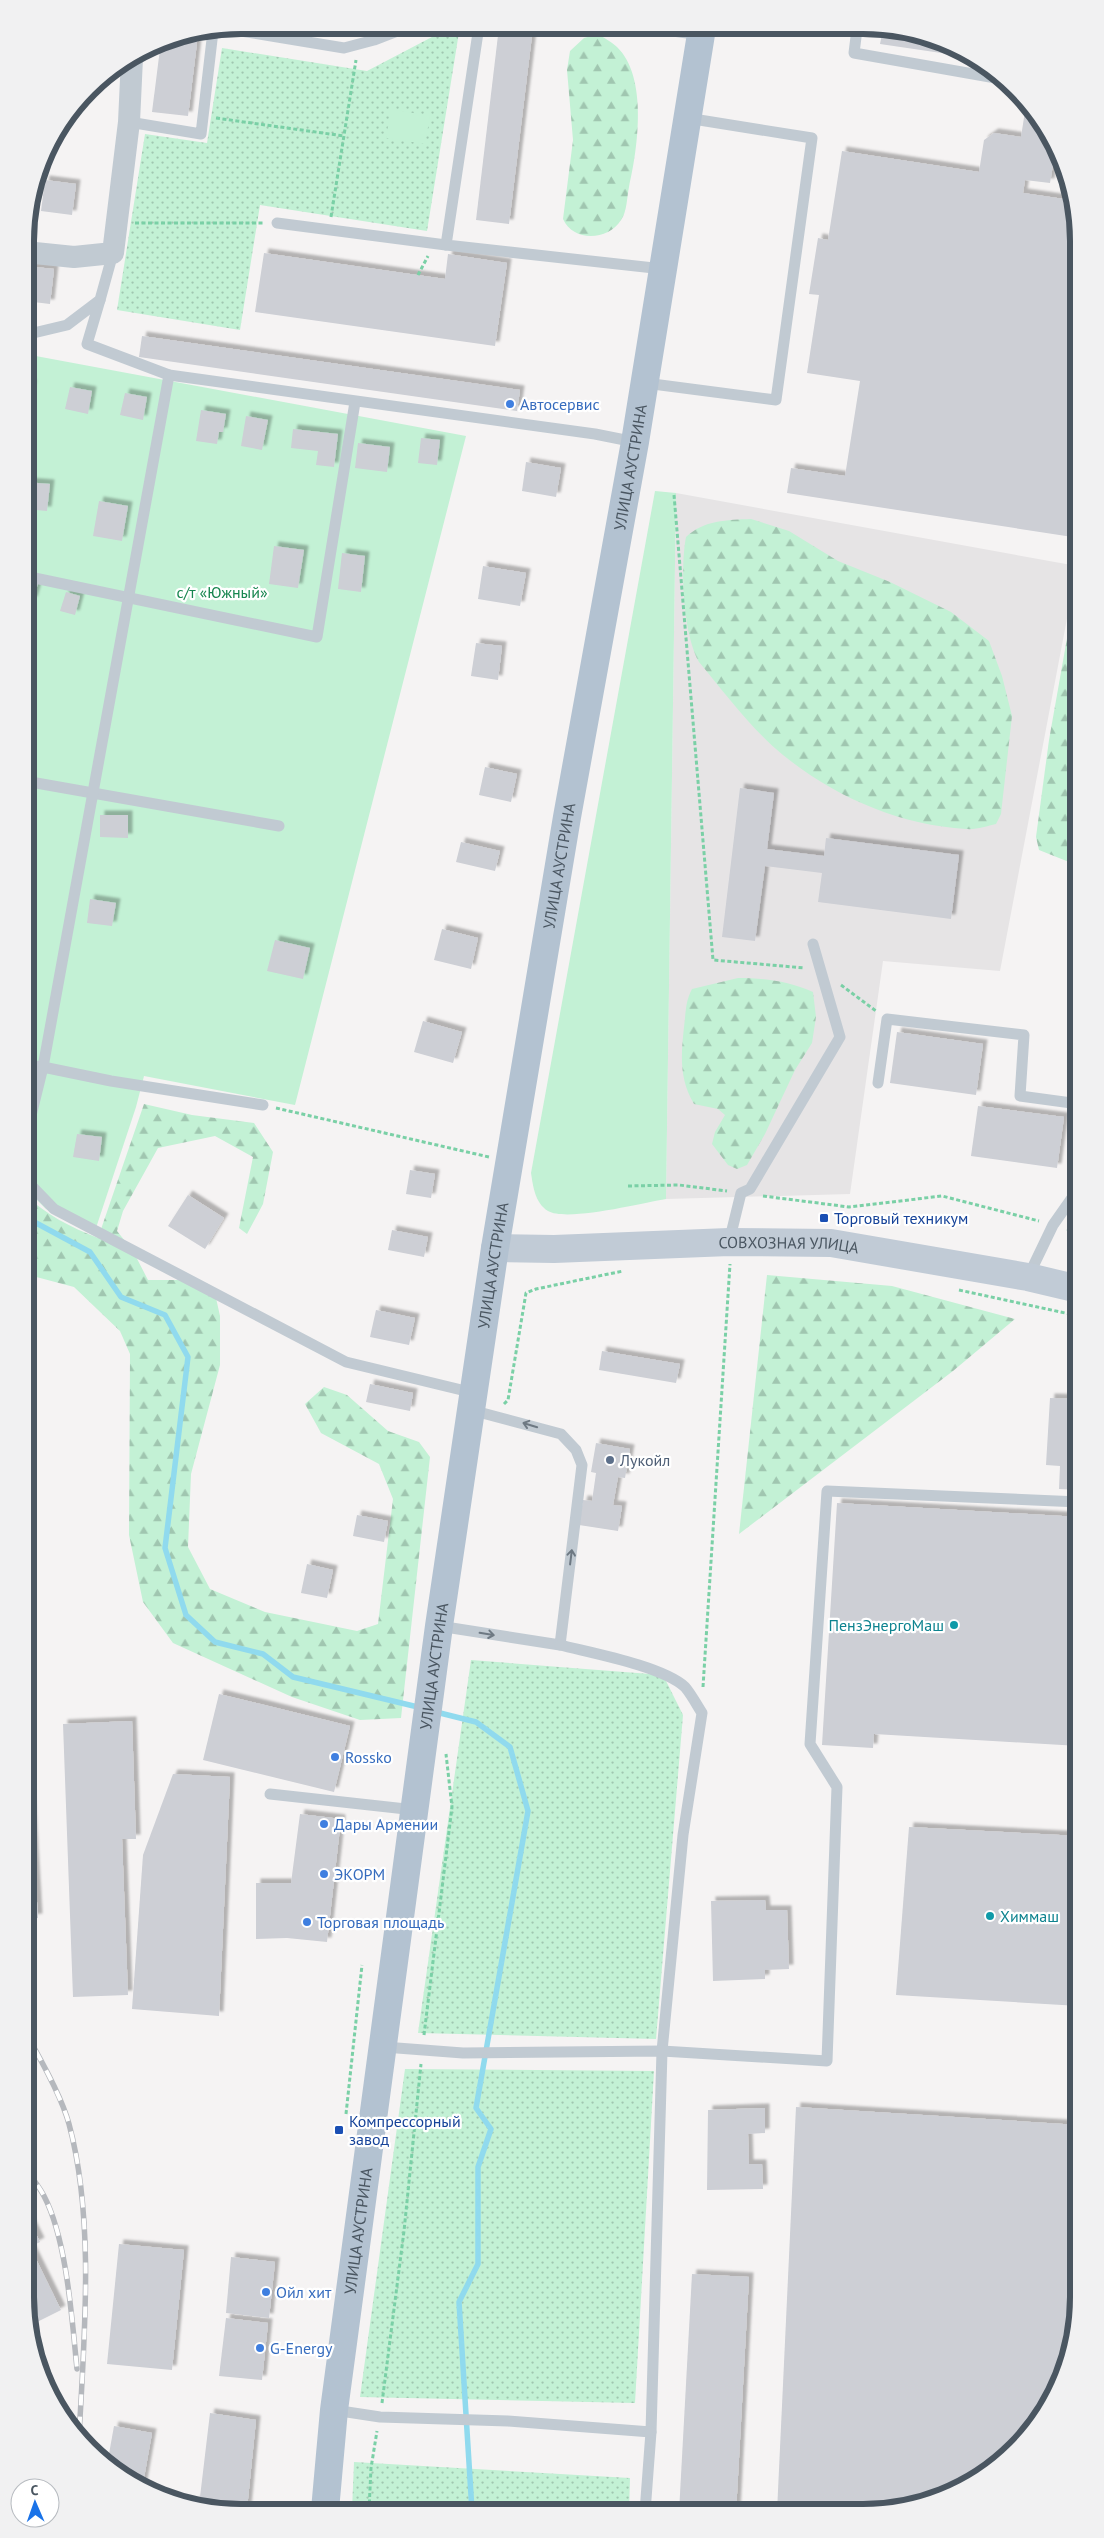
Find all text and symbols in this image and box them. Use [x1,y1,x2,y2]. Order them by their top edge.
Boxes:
place label: Автосервис [520,394,600,414]
marker: Автосервис [504,398,516,410]
street label: УЛИЦА АУСТРИНА [609,402,651,532]
park label: с/т «Южный» [176,582,268,602]
street label: УЛИЦА АУСТРИНА [538,800,580,930]
street label: УЛИЦА АУСТРИНА [473,1200,513,1330]
place label: Торговый техникум [834,1208,968,1228]
marker: Торговый техникум [818,1212,830,1224]
street label: СОВХОЗНАЯ УЛИЦА [718,1232,861,1258]
one-way arrow [523,1419,539,1429]
place label: Лукойл [619,1450,670,1470]
marker: Лукойл [604,1454,616,1466]
one-way arrow [566,1549,576,1565]
street label: УЛИЦА АУСТРИНА [415,1601,452,1731]
place label: ПензЭнергоМаш [828,1615,944,1635]
marker: ПензЭнергоМаш [948,1619,960,1631]
one-way arrow [478,1629,494,1639]
place label: Rossko [345,1747,392,1767]
marker: Rossko [329,1751,341,1763]
place label: Дары Армении [334,1814,438,1834]
marker: Дары Армении [318,1818,330,1830]
place label: ЭКОРМ [334,1864,385,1884]
marker: ЭКОРМ [318,1868,330,1880]
place label: Химмаш [1000,1906,1059,1926]
marker: Химмаш [984,1910,996,1922]
place label: Торговая площадь [317,1912,444,1932]
marker: Торговая площадь [301,1916,313,1928]
place label: Компрессорный завод [349,2111,461,2149]
marker: Компрессорный завод [333,2124,345,2136]
street label: УЛИЦА АУСТРИНА [340,2166,376,2296]
place label: Ойл хит [276,2282,332,2302]
marker: Ойл хит [260,2286,272,2298]
place label: G-Energy [270,2338,333,2358]
marker: G-Energy [254,2342,266,2354]
north arrow [10,2478,60,2528]
text: С [30,2481,39,2499]

